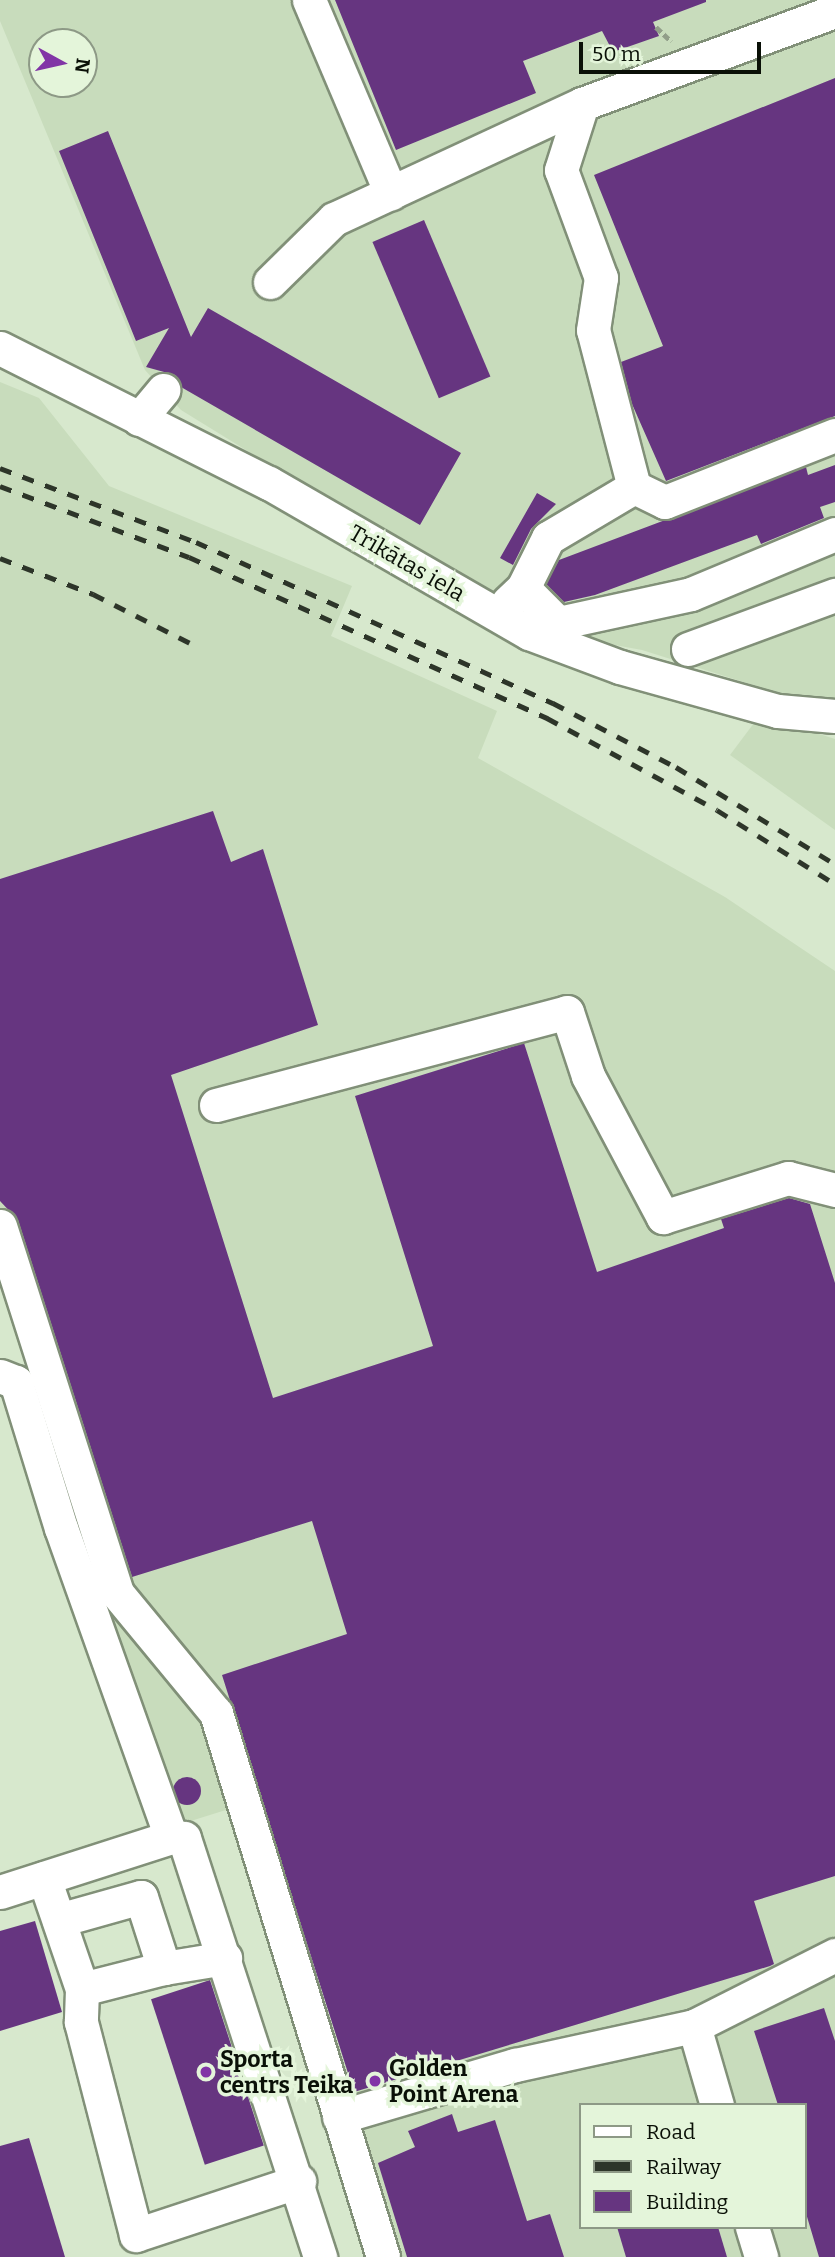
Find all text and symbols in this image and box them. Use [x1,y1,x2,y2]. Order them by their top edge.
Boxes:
north arrow [28,28,98,98]
scale bar [583,28,765,72]
text: 50 m [592,41,641,67]
text: N [70,57,95,75]
street label: Trikātas iela [344,519,470,607]
place label: Sporta centrs Teika [220,2045,353,2099]
place label: Golden Point Arena [389,2054,518,2108]
marker: Sporta centrs Teika [198,2064,214,2080]
marker: Golden Point Arena [367,2073,383,2089]
legend [580,2103,807,2229]
text: Road [646,2119,695,2145]
text: Railway [646,2154,721,2180]
text: Building [646,2189,728,2215]

